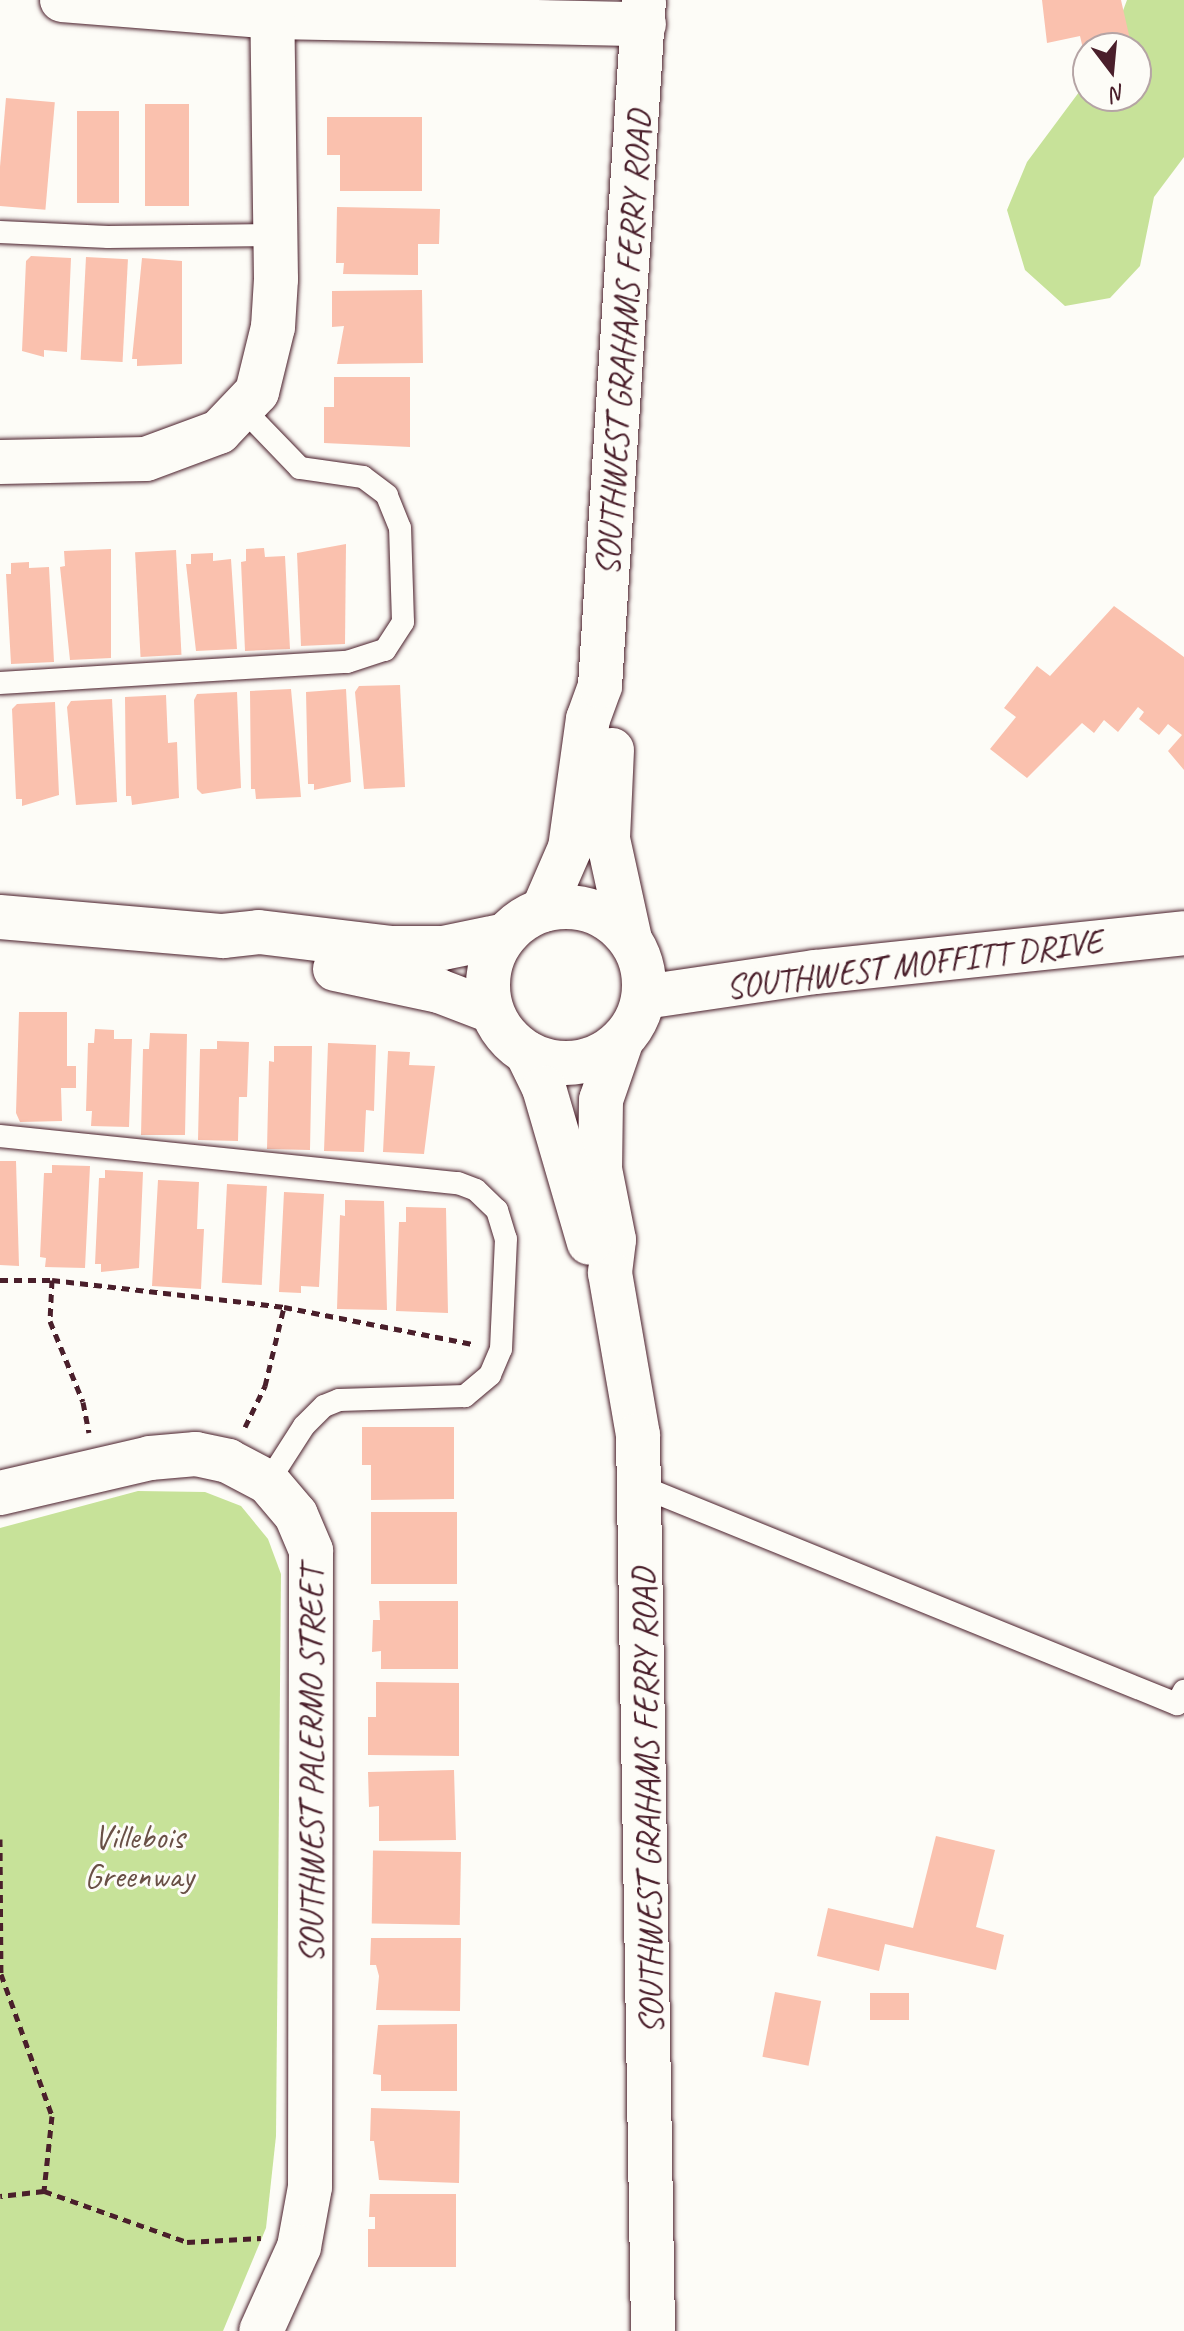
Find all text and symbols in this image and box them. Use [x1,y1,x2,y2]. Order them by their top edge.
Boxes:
north arrow [1072,32,1152,112]
text: N [1108,78,1128,108]
street label: SOUTHWEST GRAHAMS FERRY ROAD [586,110,660,576]
street label: SOUTHWEST MOFFITT DRIVE [724,921,1104,1007]
street label: SOUTHWEST PALERMO STREET [291,1567,331,1963]
street label: SOUTHWEST GRAHAMS FERRY ROAD [623,1568,671,2034]
park label: Villebois Greenway [84,1816,194,1896]

